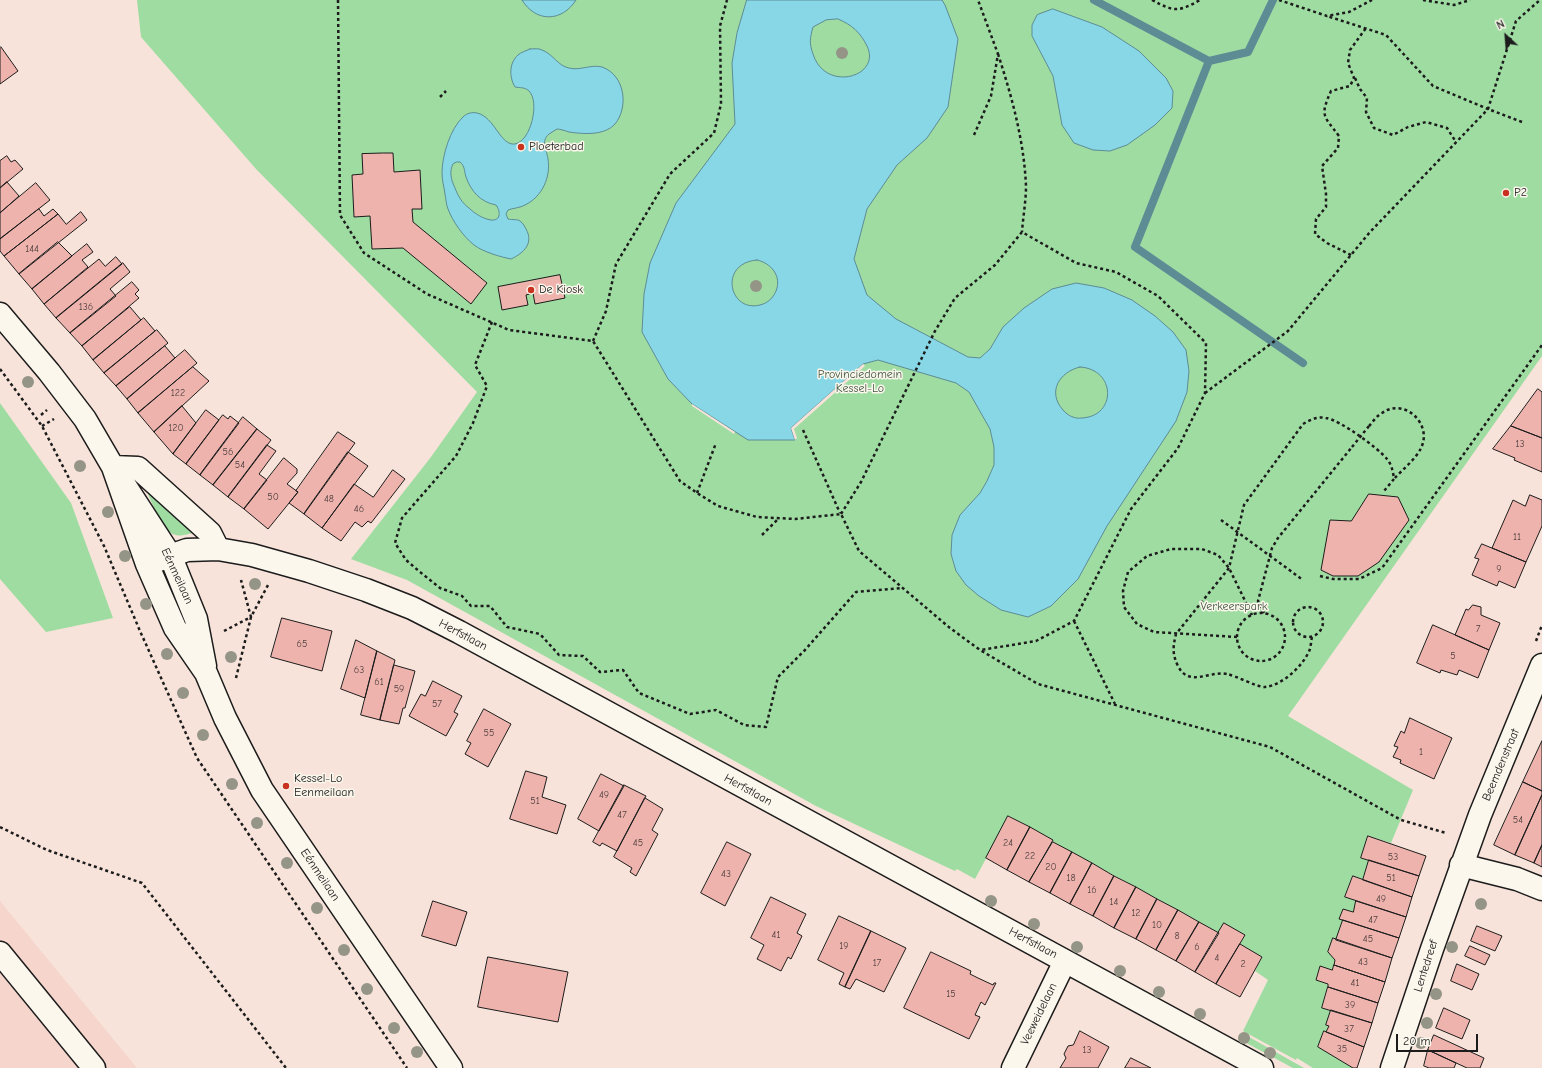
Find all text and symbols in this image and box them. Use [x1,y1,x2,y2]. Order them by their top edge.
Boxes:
north arrow [1486,16,1526,56]
text: N [1494,17,1507,32]
place label: Ploeterbad [529,140,584,154]
marker: Ploeterbad [516,142,526,152]
place label: P2 [1514,186,1527,200]
marker: P2 [1501,188,1511,198]
house number: 144 [25,243,39,255]
place label: De Kiosk [539,283,583,297]
marker: De Kiosk [526,285,536,295]
house number: 136 [79,301,93,313]
park label: Provinciedomein Kessel-Lo [818,368,902,396]
house number: 122 [171,387,185,399]
house number: 120 [168,422,184,434]
house number: 13 [1515,438,1525,450]
house number: 56 [223,446,233,458]
house number: 54 [235,459,245,471]
house number: 50 [267,491,279,503]
house number: 48 [324,493,334,505]
house number: 46 [354,503,364,515]
house number: 11 [1513,531,1521,543]
street label: Eénmeilaan [158,546,196,606]
house number: 9 [1496,563,1502,575]
park label: Verkeerspark [1201,600,1267,614]
street label: Herfstlaan [436,616,490,654]
house number: 7 [1476,623,1480,635]
house number: 65 [297,638,307,650]
house number: 5 [1450,650,1456,662]
house number: 63 [354,664,364,676]
house number: 61 [374,676,384,688]
house number: 59 [394,683,404,695]
house number: 57 [432,698,442,710]
house number: 55 [484,727,494,739]
street label: Beemdenstraat [1479,727,1523,803]
house number: 1 [1419,746,1423,758]
street label: Herfstlaan [721,771,775,809]
place label: Kessel-Lo Eenmeilaan [294,772,354,800]
marker: Kessel-Lo Eenmeilaan [281,781,291,791]
house number: 49 [599,789,609,801]
house number: 51 [530,795,540,807]
house number: 47 [617,809,627,821]
house number: 54 [1513,814,1523,826]
house number: 45 [633,837,643,849]
house number: 24 [1003,837,1013,849]
street label: Eénmeilaan [297,846,343,904]
house number: 22 [1025,850,1035,862]
house number: 53 [1388,851,1398,863]
house number: 20 [1045,861,1057,873]
house number: 43 [721,868,731,880]
house number: 18 [1066,872,1076,884]
house number: 51 [1386,872,1396,884]
house number: 16 [1087,884,1097,896]
house number: 49 [1376,893,1386,905]
house number: 14 [1110,896,1118,908]
house number: 12 [1131,907,1141,919]
house number: 47 [1368,914,1378,926]
house number: 10 [1152,919,1162,931]
street label: Herfstlaan [1006,924,1060,962]
house number: 41 [772,929,780,941]
house number: 8 [1174,930,1180,942]
house number: 45 [1363,933,1373,945]
street label: Lentedreef [1411,938,1441,994]
house number: 19 [839,940,849,952]
house number: 6 [1194,941,1200,953]
house number: 4 [1215,952,1219,964]
house number: 43 [1358,956,1368,968]
house number: 17 [873,957,881,969]
house number: 2 [1240,958,1246,970]
house number: 41 [1351,977,1359,989]
street label: Veeweidelaan [1018,981,1060,1047]
house number: 15 [946,988,956,1000]
house number: 39 [1345,999,1355,1011]
house number: 37 [1344,1023,1354,1035]
scale bar [1398,1026,1480,1052]
text: 20 m [1403,1034,1431,1048]
house number: 35 [1337,1043,1347,1055]
house number: 13 [1082,1044,1092,1056]

